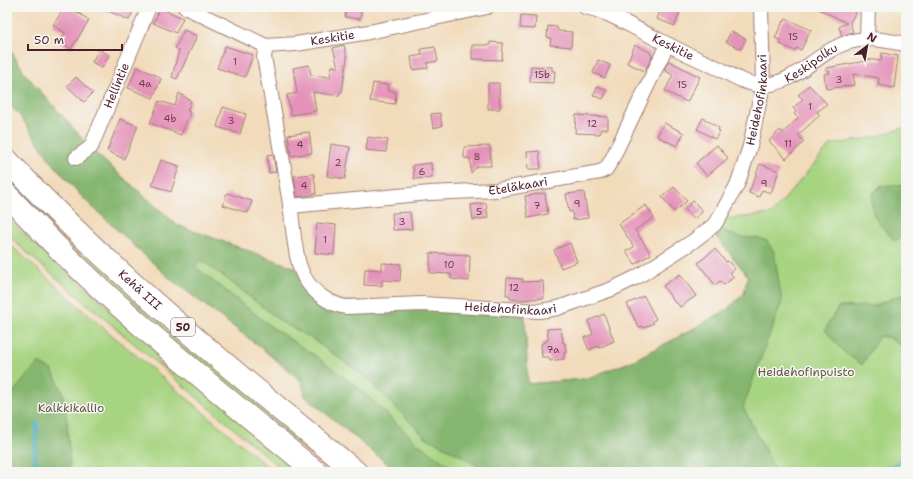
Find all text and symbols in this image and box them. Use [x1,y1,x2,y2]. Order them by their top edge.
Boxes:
scale bar [28,26,122,52]
street label: Keskitie [309,26,356,50]
north arrow [847,26,887,66]
text: N [864,29,880,47]
street label: Keskitie [649,30,697,64]
house number: 15 [788,30,798,43]
text: 50 m [34,32,64,48]
street label: Keskipolku [782,40,841,87]
street label: Heidehofinkaari [742,54,771,147]
house number: 1 [233,55,237,68]
street label: Hellintie [100,60,133,111]
house number: 15b [534,68,550,81]
house number: 3 [836,73,843,86]
house number: 4a [138,77,152,90]
house number: 15 [677,78,687,91]
house number: 1 [808,100,812,113]
house number: 4b [164,112,177,125]
house number: 3 [228,114,235,127]
house number: 12 [587,117,597,130]
house number: 11 [784,137,792,150]
house number: 4 [297,138,304,151]
house number: 8 [474,150,481,163]
house number: 2 [335,156,342,169]
house number: 6 [419,165,426,178]
street label: Eteläkaari [488,173,549,198]
house number: 9 [761,177,768,190]
house number: 4 [301,179,308,192]
house number: 9 [574,197,581,210]
house number: 7 [534,199,541,212]
house number: 5 [476,205,482,218]
house number: 3 [399,215,406,228]
house number: 1 [323,233,327,246]
house number: 10 [444,258,454,271]
street label: Kehä III [115,266,165,314]
house number: 12 [509,281,519,294]
street label: Heidehofinkaari [464,299,558,319]
road number: 50 [171,318,195,336]
house number: 7a [547,343,560,356]
park label: Heidehofinpuisto [758,364,854,380]
park label: Kalkkikallio [38,400,104,416]

